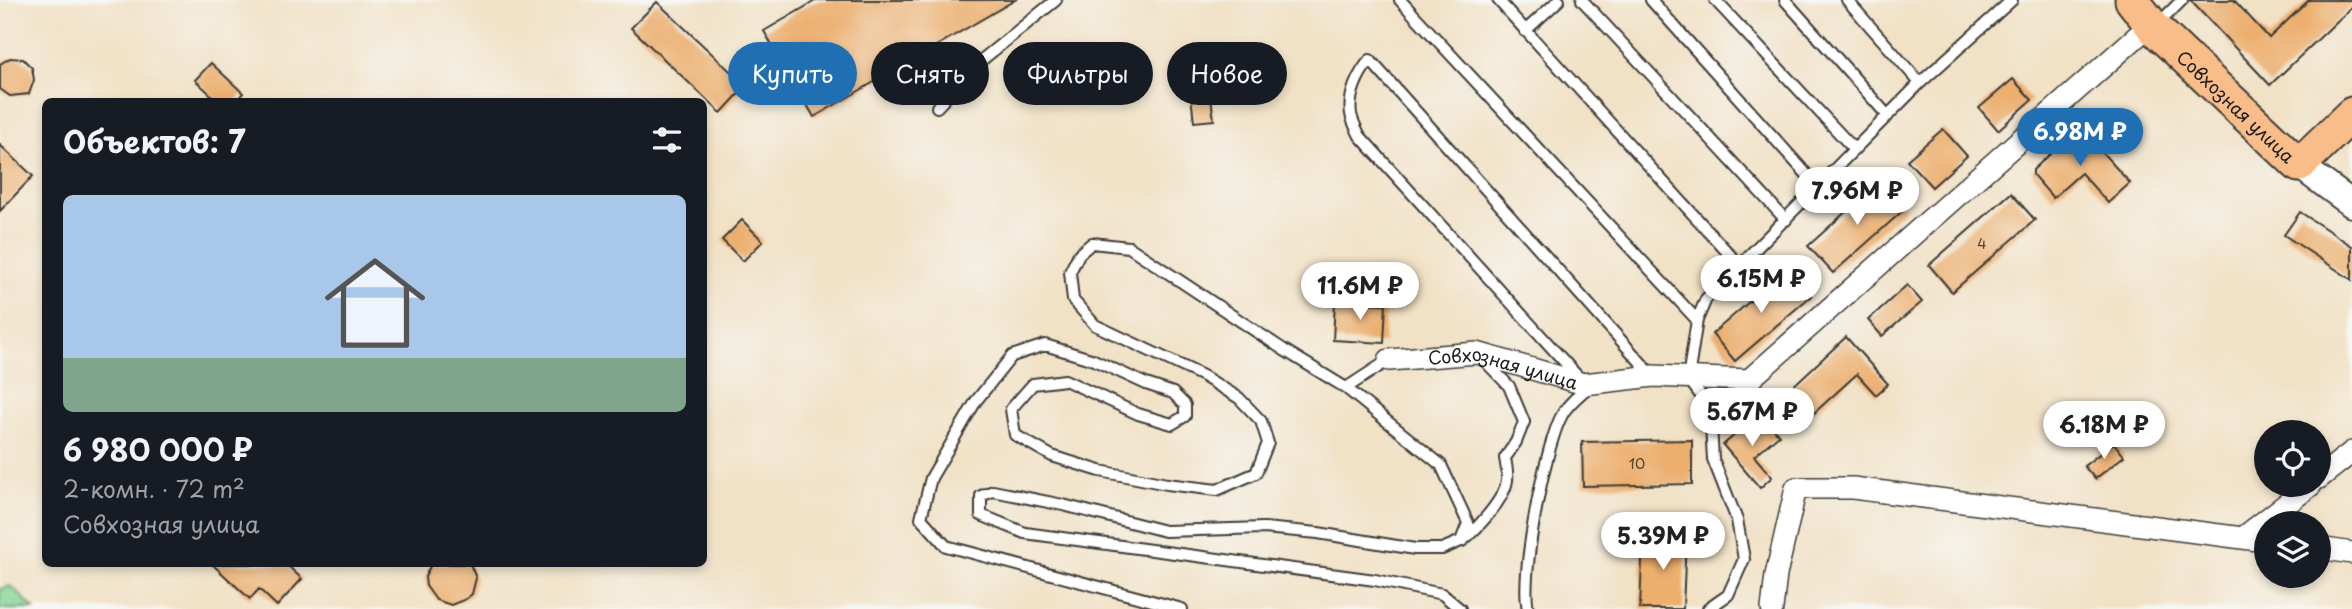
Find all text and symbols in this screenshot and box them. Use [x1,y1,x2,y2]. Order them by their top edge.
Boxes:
chip: Купить [728,42,857,105]
chip: Снять [871,42,989,105]
chip: Фильтры [1003,42,1153,105]
chip: Новое [1167,42,1287,105]
street label: Совхозная улица [2171,43,2302,169]
pin: 6.98M ₽ [2015,108,2145,168]
text: 6.98M ₽ [2033,113,2127,148]
text: Объектов: 7 [63,118,246,163]
icon: filters [648,121,686,159]
pin: 7.96M ₽ [1792,168,1922,227]
text: 7.96M ₽ [1811,172,1903,207]
house number: 4 [1977,233,1987,254]
icon: home [312,240,438,366]
pin: 6.15M ₽ [1696,256,1826,315]
text: 6.15M ₽ [1717,260,1805,295]
pin: 11.6M ₽ [1295,262,1425,322]
text: 11.6M ₽ [1317,267,1403,302]
street label: Совхозная улица [1427,339,1582,395]
pin: 5.67M ₽ [1687,388,1817,448]
text: 5.67M ₽ [1706,393,1798,428]
pin: 6.18M ₽ [2039,402,2169,461]
text: 6.18M ₽ [2059,406,2149,441]
map controls [2254,420,2331,588]
button: locate [2254,420,2331,497]
text: 6 980 000 ₽ [63,426,253,471]
house number: 10 [1629,453,1645,474]
text: 2-комн. · 72 m² [63,471,245,506]
text: Совхозная улица [63,506,259,541]
button: layers [2254,511,2331,588]
pin: 5.39M ₽ [1598,512,1728,572]
text: 5.39M ₽ [1617,517,1709,552]

